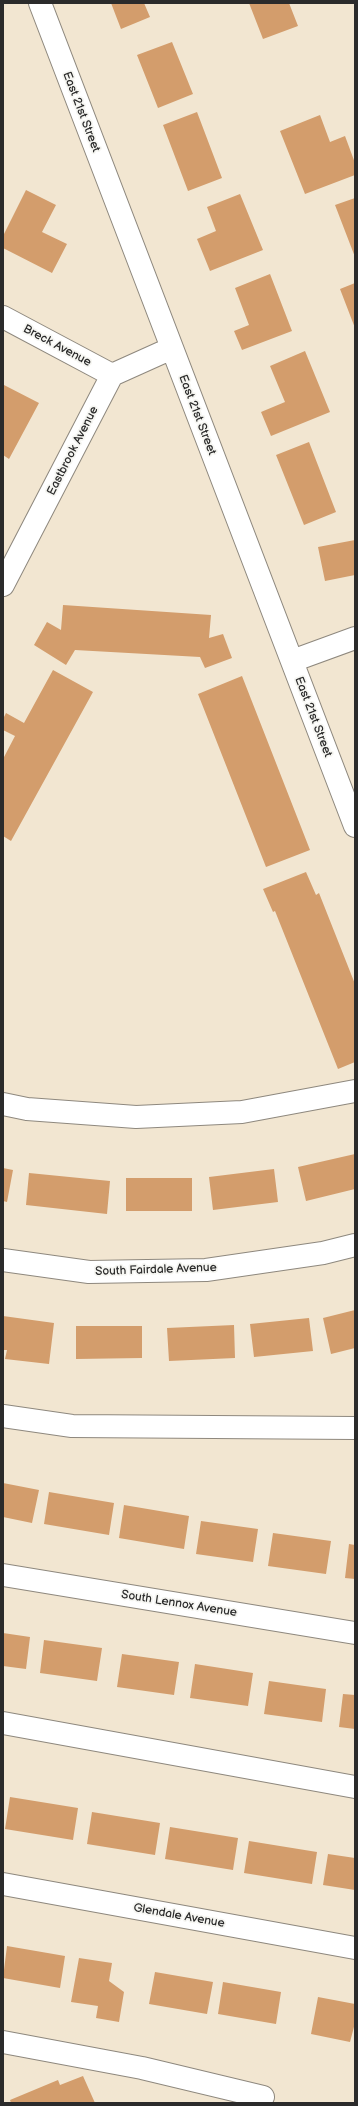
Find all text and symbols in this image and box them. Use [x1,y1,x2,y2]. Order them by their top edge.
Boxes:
street label: East 21st Street [59,70,103,154]
street label: Breck Avenue [20,322,94,370]
street label: East 21st Street [175,373,219,457]
street label: Eastbrook Avenue [44,404,102,498]
street label: East 21st Street [291,675,335,759]
street label: South Fairdale Avenue [95,1261,217,1279]
street label: South Lennox Avenue [120,1588,238,1620]
street label: Glendale Avenue [132,1901,226,1931]

